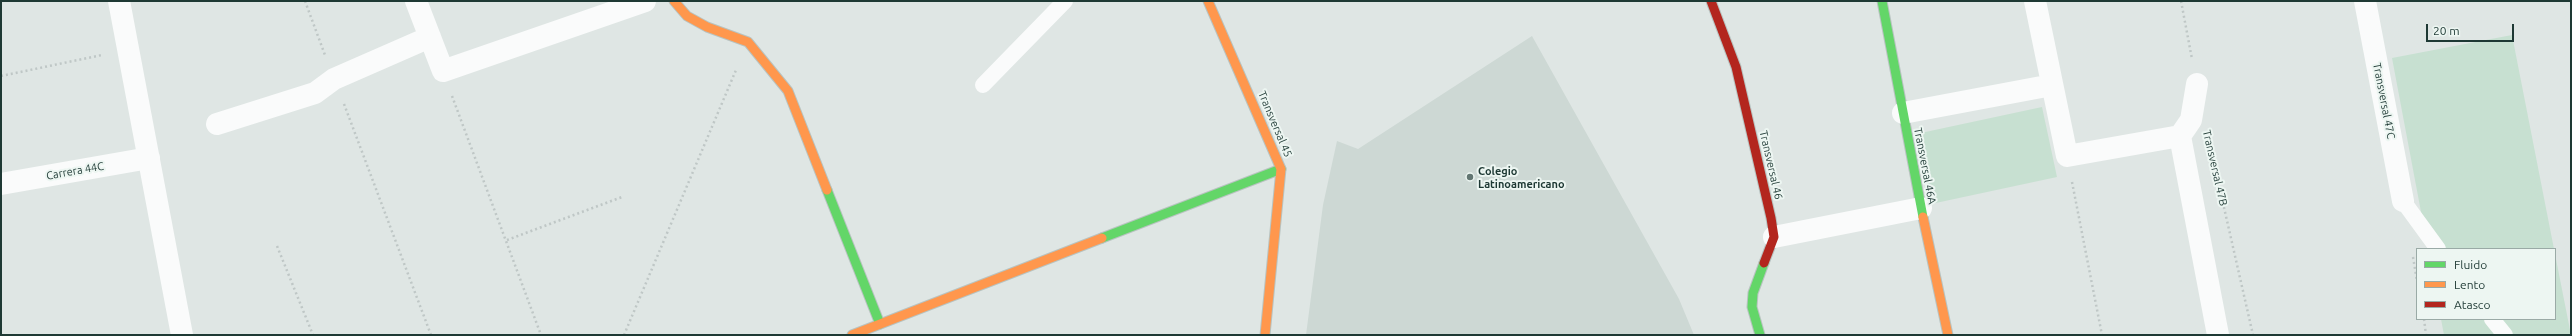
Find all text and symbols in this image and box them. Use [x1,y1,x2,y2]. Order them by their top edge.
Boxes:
scale bar [2428,16,2516,42]
text: 20 m [2433,24,2460,37]
street label: Transversal 47C [2370,62,2398,140]
street label: Transversal 45 [1255,89,1295,159]
street label: Transversal 46A [1911,127,1939,205]
street label: Transversal 46 [1757,129,1785,201]
street label: Transversal 47B [2200,129,2230,207]
street label: Carrera 44C [45,159,105,183]
place label: Colegio Latinoamericano [1478,164,1565,190]
marker: Colegio Latinoamericano [1465,172,1475,182]
legend [2416,248,2556,320]
text: Fluido [2454,258,2487,271]
text: Lento [2454,278,2485,291]
text: Atasco [2454,298,2490,311]

